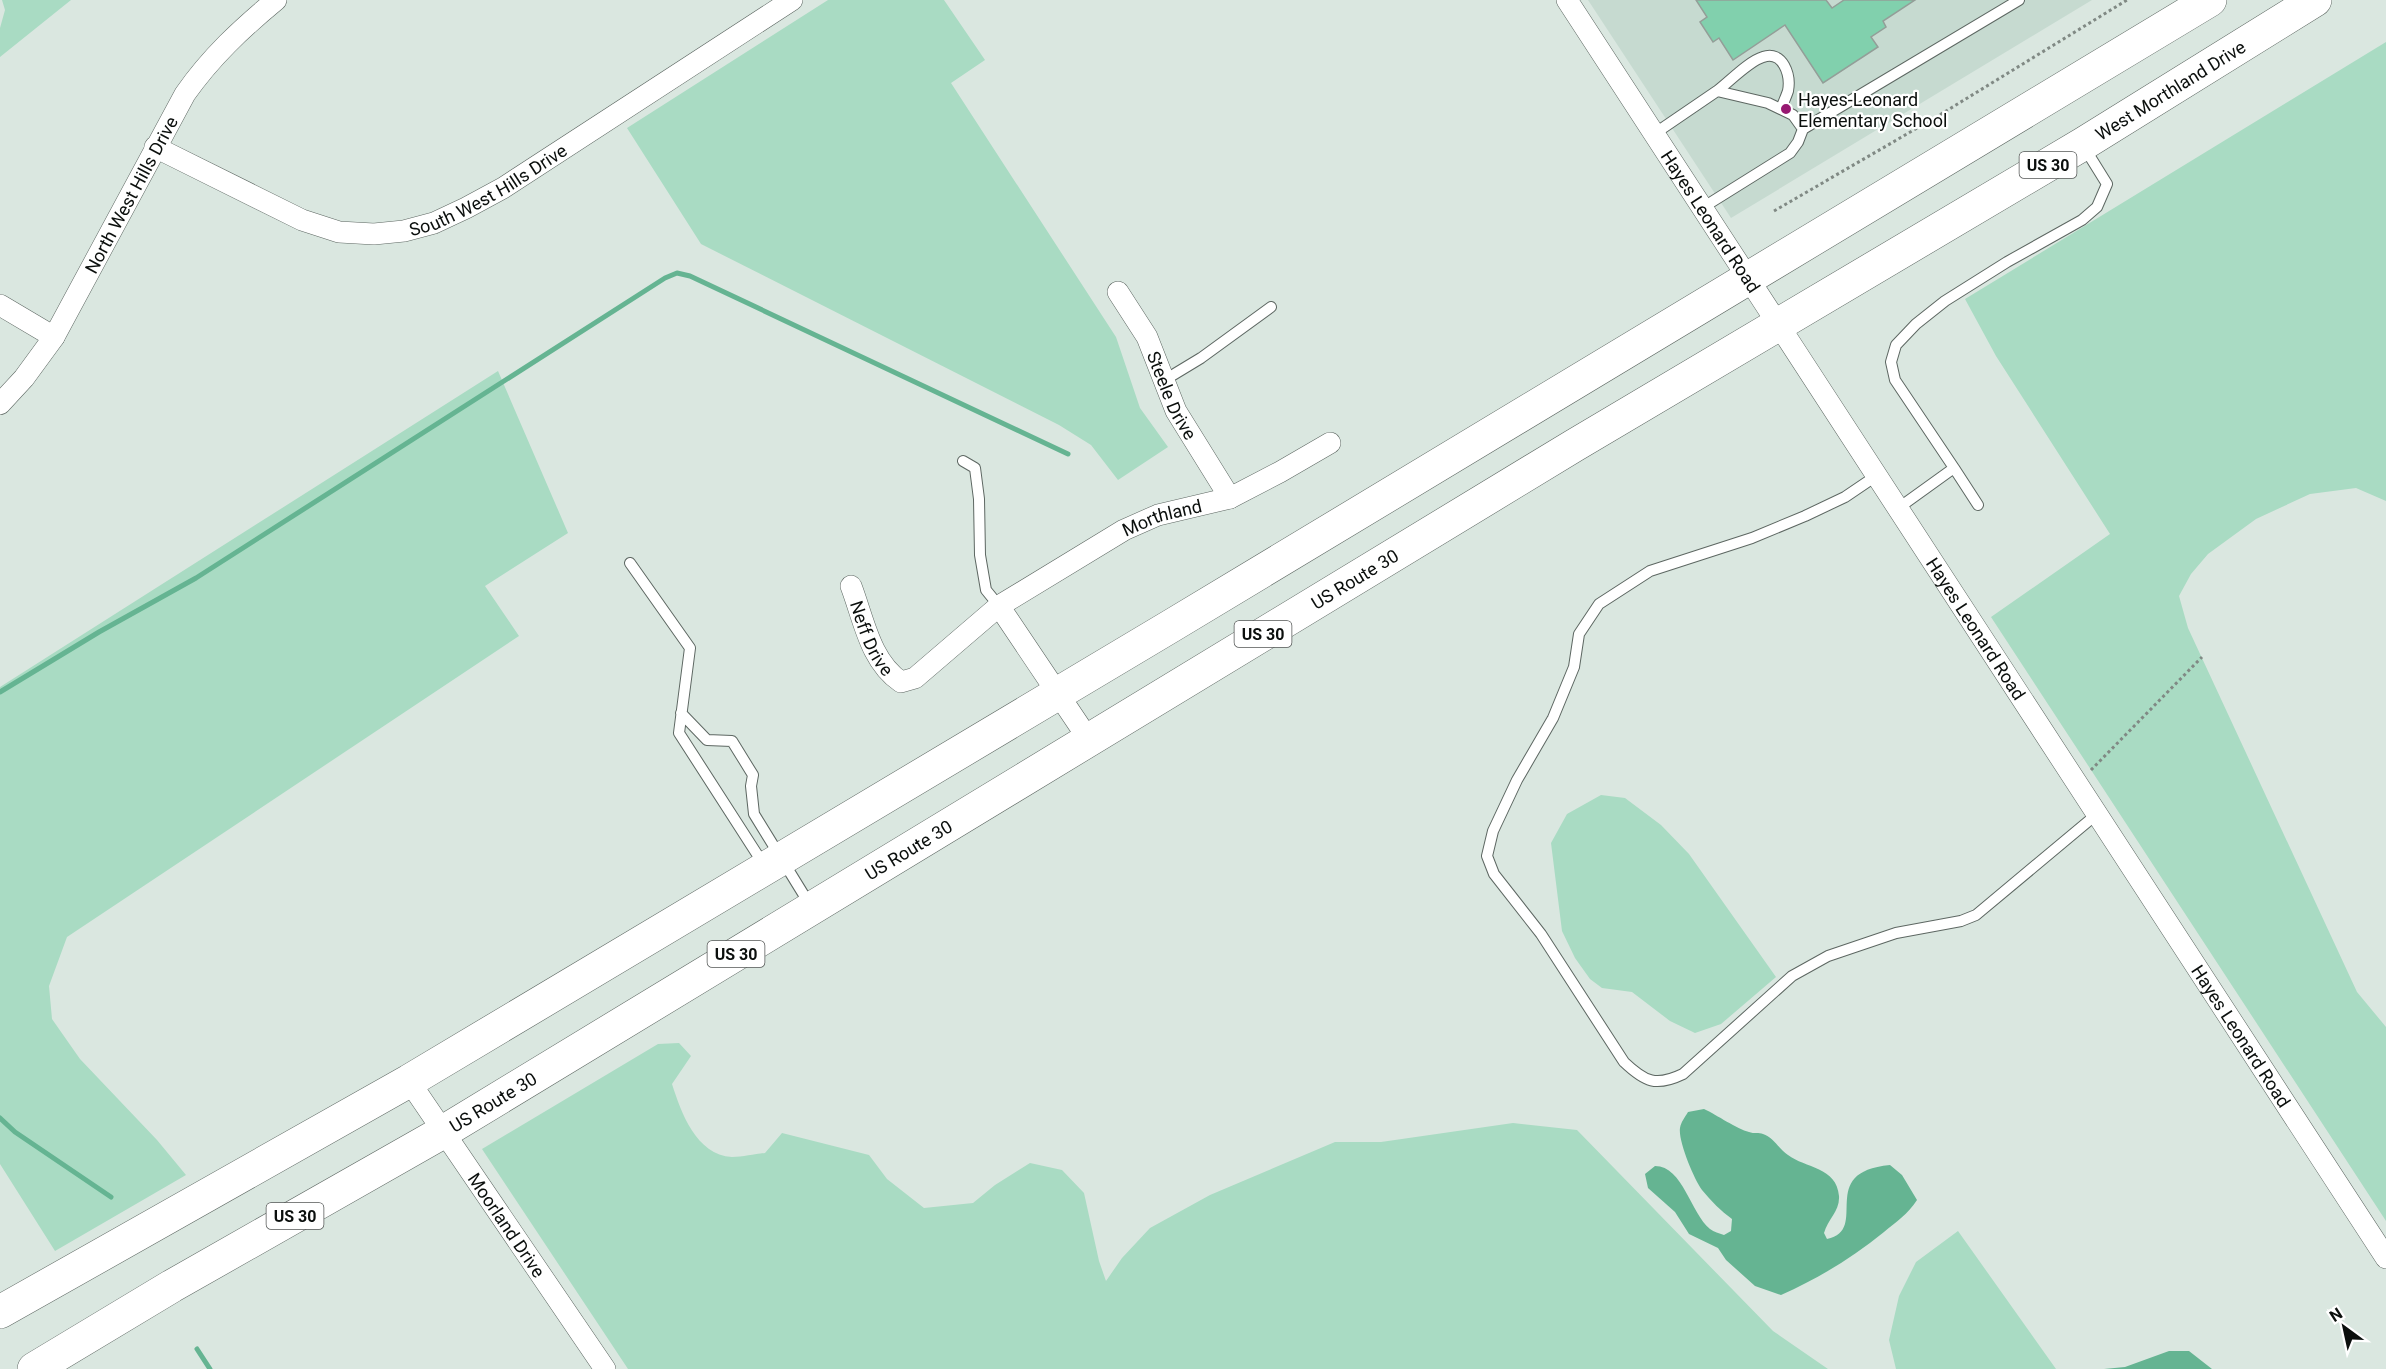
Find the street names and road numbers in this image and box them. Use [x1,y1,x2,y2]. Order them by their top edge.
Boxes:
street label: West Morthland Drive [2091,35,2249,144]
street label: North West Hills Drive [80,113,182,277]
street label: South West Hills Drive [407,139,570,240]
street label: Hayes Leonard Road [1657,146,1765,296]
road number: US 30 [2020,152,2076,178]
street label: Steele Drive [1143,348,1201,443]
street label: Morthland [1119,495,1204,540]
street label: US Route 30 [1307,544,1402,613]
street label: Hayes Leonard Road [1922,554,2030,704]
street label: Neff Drive [846,598,898,680]
road number: US 30 [1234,621,1292,647]
street label: US Route 30 [861,815,956,884]
road number: US 30 [708,941,764,967]
street label: Hayes Leonard Road [2187,961,2295,1111]
street label: US Route 30 [445,1067,540,1136]
street label: Moorland Drive [464,1169,550,1281]
road number: US 30 [266,1203,324,1229]

